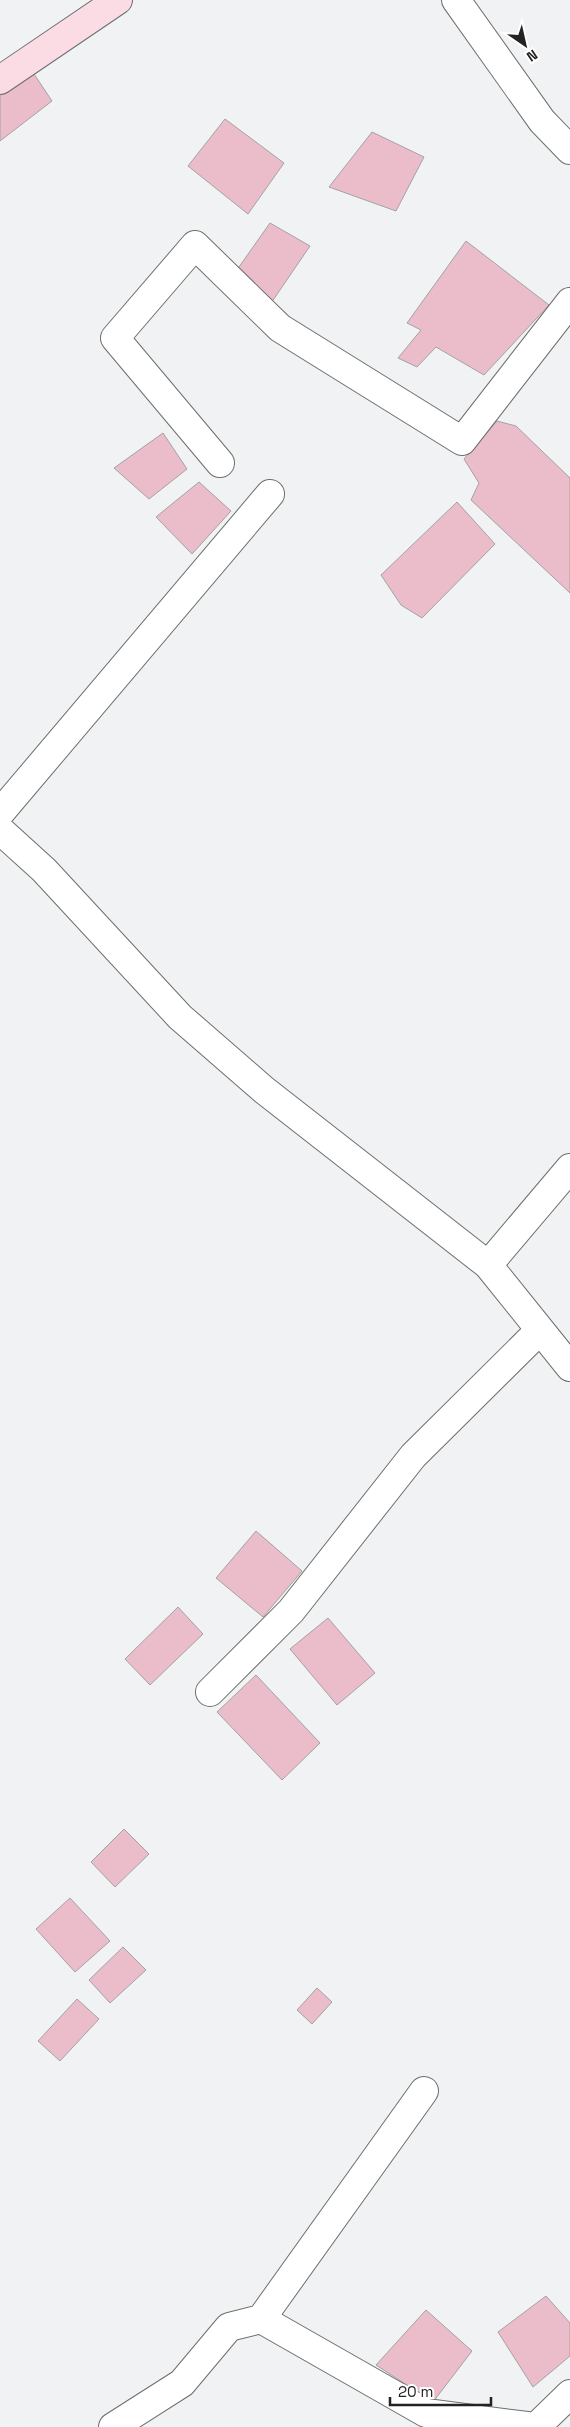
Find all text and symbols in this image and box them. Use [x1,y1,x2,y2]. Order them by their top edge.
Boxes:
north arrow [500,20,550,70]
text: N [523,46,541,66]
scale bar [390,2374,491,2406]
text: 20 m [398,2382,433,2401]

